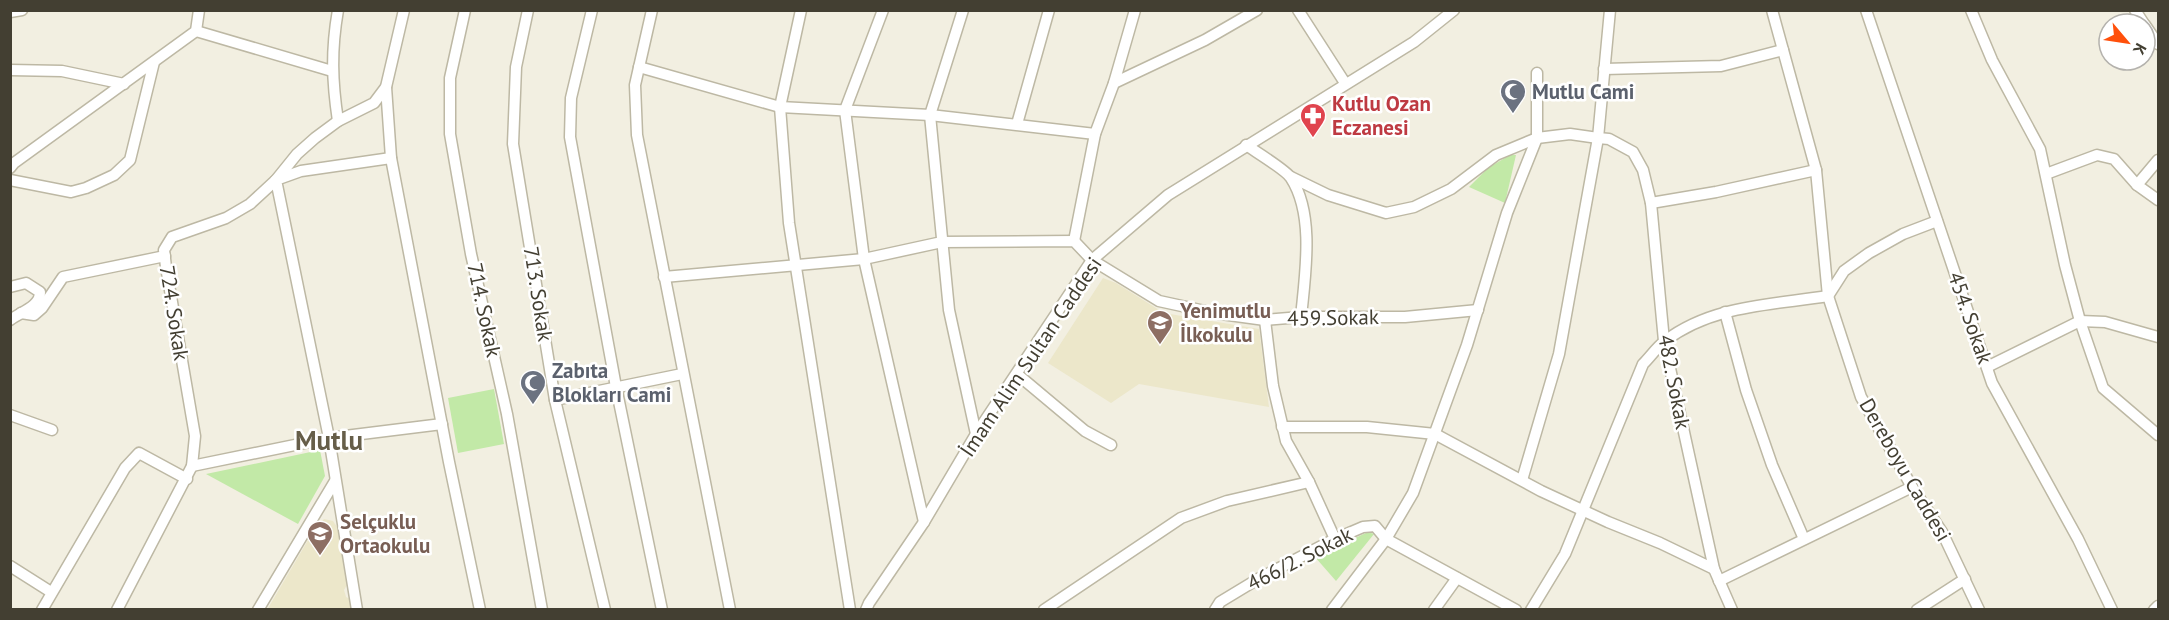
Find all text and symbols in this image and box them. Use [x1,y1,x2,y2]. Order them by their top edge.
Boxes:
north arrow [2097,12,2157,72]
text: K [2129,40,2151,59]
mosque icon: Mutlu Cami [1498,77,1528,115]
place label: Mutlu Cami [1532,78,1634,105]
place label: Kutlu Ozan Eczanesi [1332,90,1431,141]
pharmacy icon: Kutlu Ozan Eczanesi [1298,101,1328,139]
street label: 713. Sokak [518,245,559,343]
street label: İmam Alim Sultan Caddesi [954,252,1108,462]
street label: 714. Sokak [461,260,508,360]
street label: 724. Sokak [154,264,195,362]
street label: 454. Sokak [1942,268,1999,367]
place label: Yenimutlu İlkokulu [1179,297,1271,348]
street label: 459.Sokak [1287,303,1379,332]
school or university icon: Yenimutlu İlkokulu [1145,308,1175,346]
street label: 482. Sokak [1652,332,1697,431]
place label: Zabıta Blokları Cami [552,357,671,408]
mosque icon: Zabıta Blokları Cami [518,368,548,406]
street label: Dereboyu Caddesi [1853,393,1957,546]
district label: Mutlu [295,423,363,457]
place label: Selçuklu Ortaokulu [340,508,430,559]
school or university icon: Selçuklu Ortaokulu [305,519,335,557]
street label: 466/2. Sokak [1243,521,1357,597]

